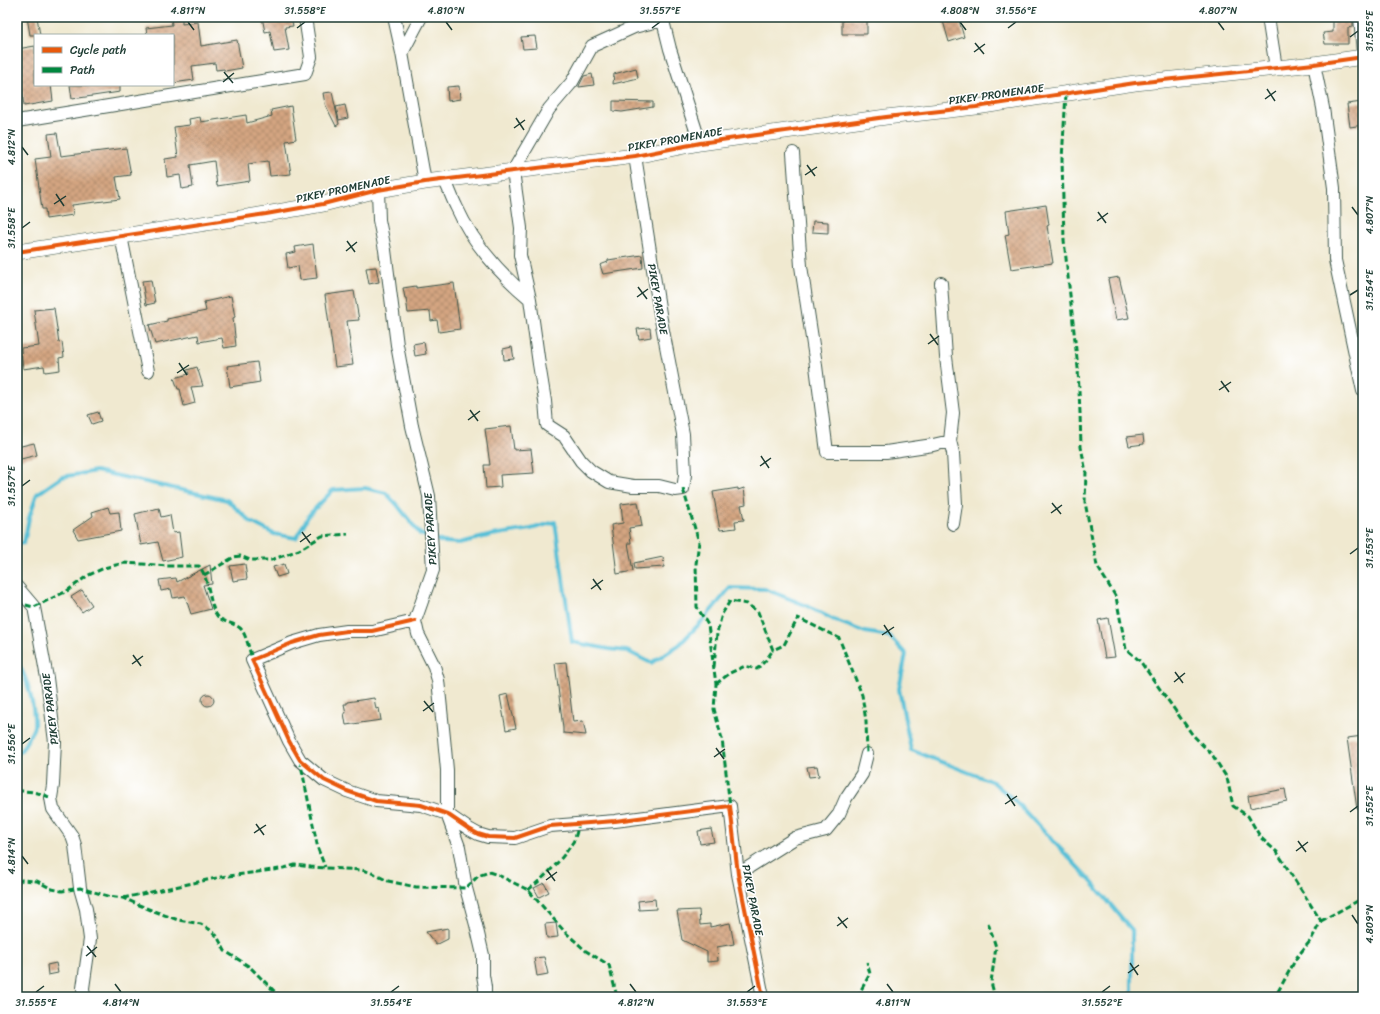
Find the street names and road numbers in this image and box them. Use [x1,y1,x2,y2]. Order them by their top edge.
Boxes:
street label: PIKEY PROMENADE [947,78,1046,111]
street label: PIKEY PROMENADE [626,122,725,157]
street label: PIKEY PROMENADE [294,170,393,209]
street label: PIKEY PARADE [642,262,673,337]
street label: PIKEY PARADE [418,491,442,566]
street label: PIKEY PARADE [37,671,64,746]
street label: PIKEY PARADE [736,863,769,938]

